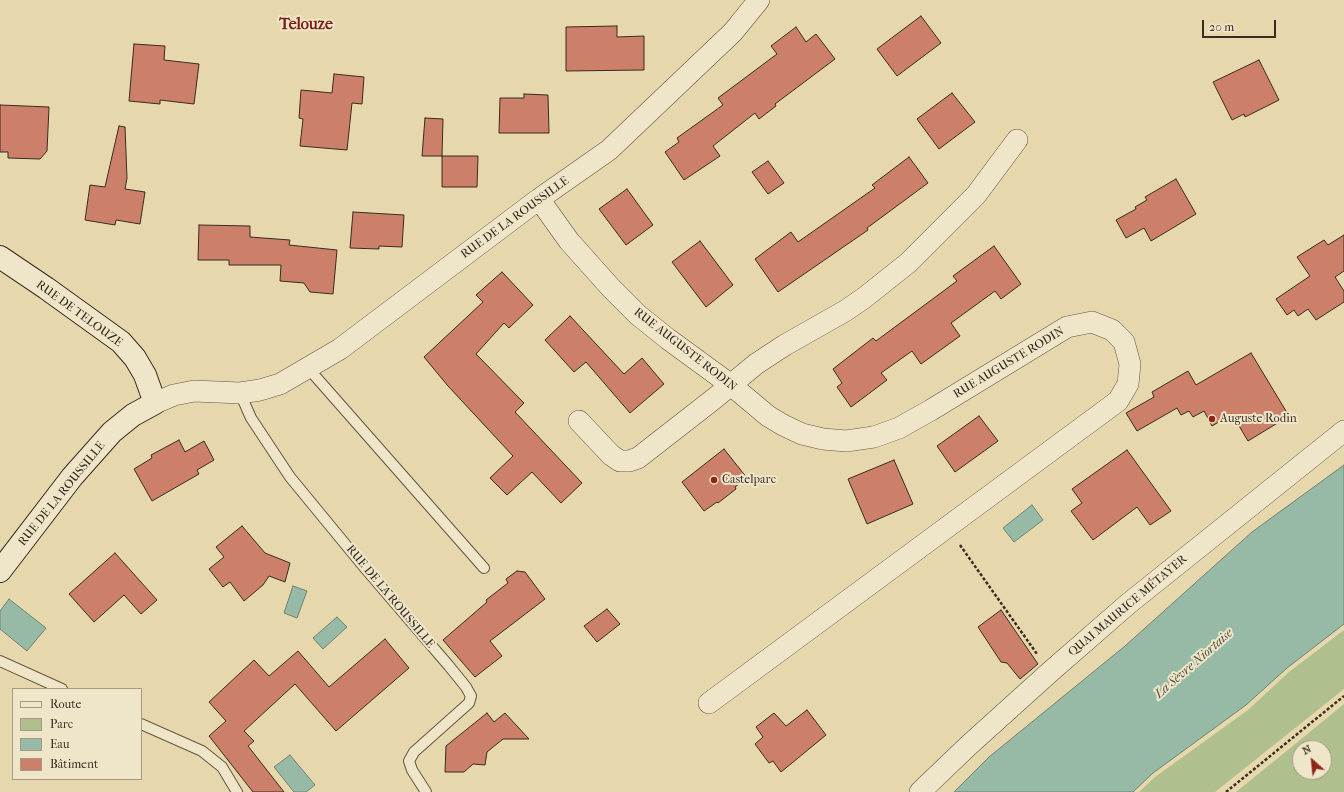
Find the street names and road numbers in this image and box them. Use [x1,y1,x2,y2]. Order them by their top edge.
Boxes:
street label: RUE DE LA ROUSSILLE [458,174,572,262]
street label: RUE DE TELOUZE [33,278,125,350]
street label: RUE AUGUSTE RODIN [631,305,739,395]
street label: RUE AUGUSTE RODIN [951,324,1067,402]
street label: RUE DE LA ROUSSILLE [15,439,109,549]
street label: RUE DE LA ROUSSILLE [343,543,437,651]
street label: QUAI MAURICE MÉTAYER [1066,552,1190,660]

